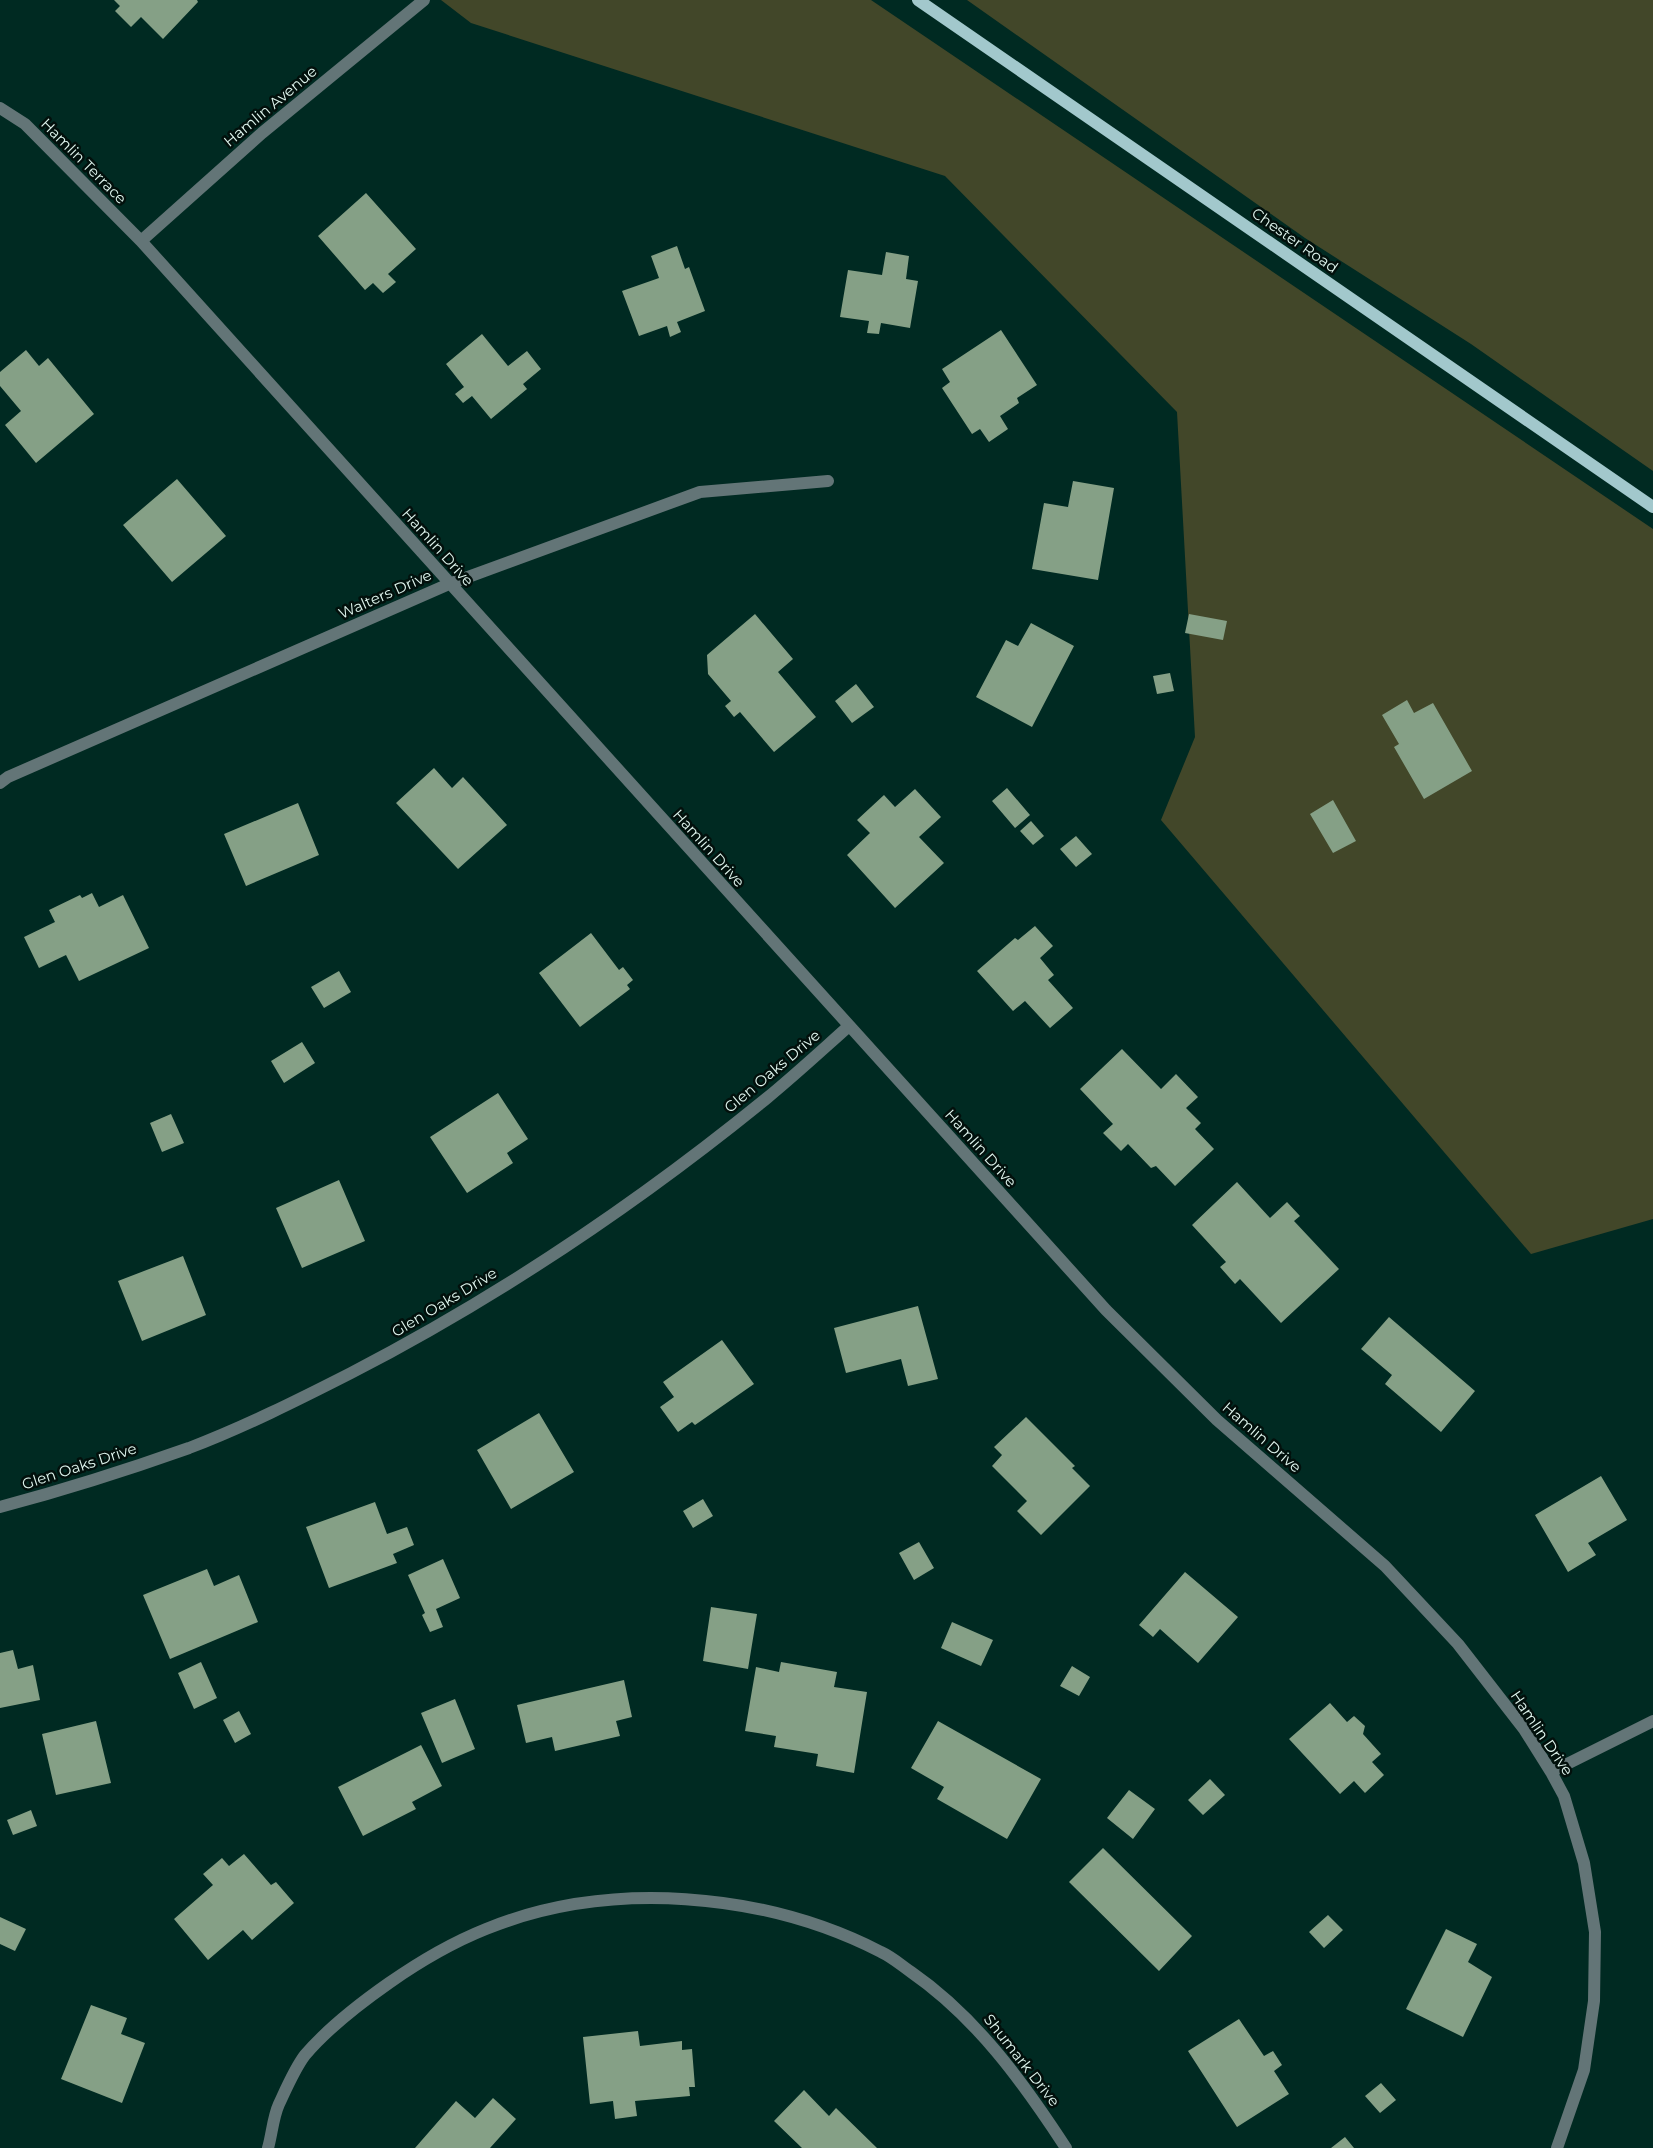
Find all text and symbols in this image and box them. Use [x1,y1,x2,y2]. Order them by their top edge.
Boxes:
street label: Hamlin Avenue [220,62,320,150]
street label: Hamlin Terrace [37,114,131,208]
street label: Chester Road [1248,203,1342,277]
street label: Hamlin Drive [398,504,478,590]
street label: Walters Drive [335,565,435,623]
street label: Hamlin Drive [669,805,749,891]
street label: Glen Oaks Drive [720,1025,824,1117]
street label: Hamlin Drive [941,1105,1021,1191]
street label: Glen Oaks Drive [388,1263,500,1341]
street label: Hamlin Drive [1219,1398,1305,1476]
street label: Glen Oaks Drive [19,1439,139,1493]
street label: Hamlin Drive [1507,1687,1577,1779]
street label: Shumark Drive [980,2010,1064,2110]

